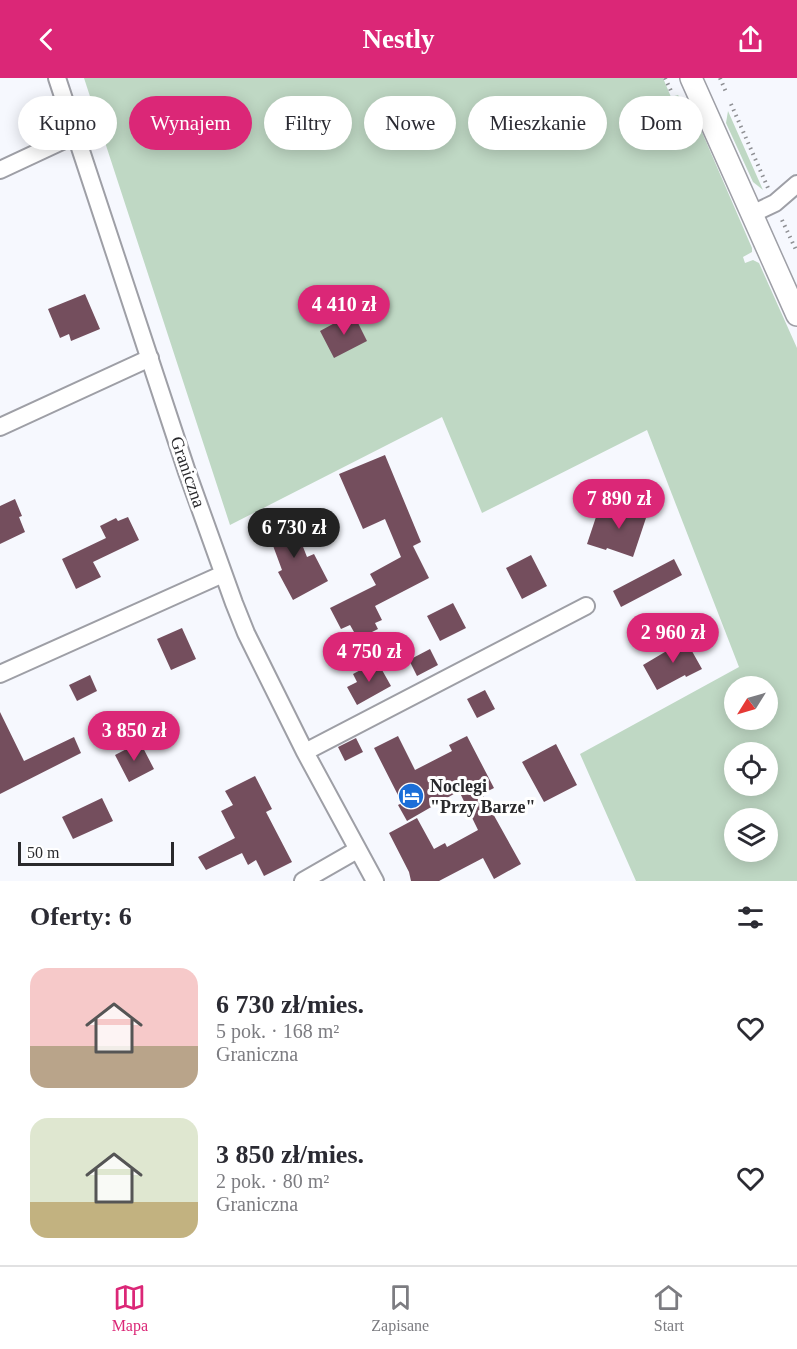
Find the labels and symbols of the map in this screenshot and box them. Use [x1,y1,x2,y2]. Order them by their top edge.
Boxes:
pin: 4 410 zł [282,285,406,336]
street label: Graniczna [167,434,209,510]
pin: 7 890 zł [557,479,681,530]
pin: 6 730 zł [232,508,356,559]
pin: 2 960 zł [611,613,735,664]
pin: 4 750 zł [307,632,431,683]
north arrow [724,676,778,730]
pin: 3 850 zł [72,711,196,762]
place label: Noclegi "Przy Barze" [430,776,535,817]
hotel icon: Noclegi "Przy Barze" [396,781,426,811]
scale bar [18,839,174,866]

